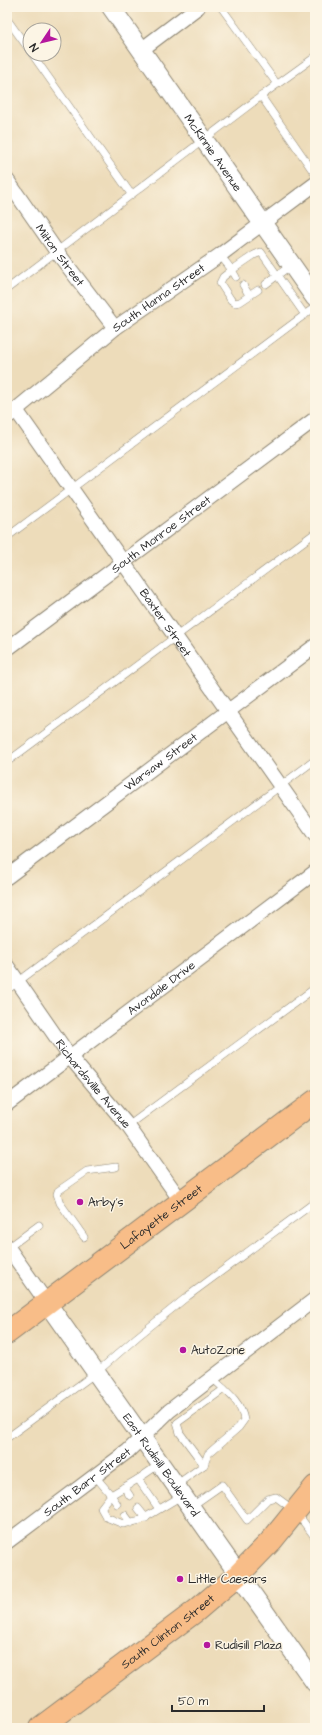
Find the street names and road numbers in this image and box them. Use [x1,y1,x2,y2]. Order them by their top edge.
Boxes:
street label: McKinnie Avenue [180,111,246,195]
street label: Milton Street [31,221,88,290]
street label: South Hanna Street [109,260,209,336]
street label: South Monroe Street [108,492,215,577]
street label: Baxter Street [135,585,195,661]
street label: Warsaw Street [121,729,201,795]
street label: Avondale Drive [124,957,199,1019]
street label: Richardsville Avenue [51,1036,135,1133]
street label: Lafayette Street [117,1181,206,1254]
street label: East Rudisill Boulevard [118,1410,203,1520]
street label: South Barr Street [40,1444,135,1521]
street label: South Clinton Street [118,1590,219,1673]

